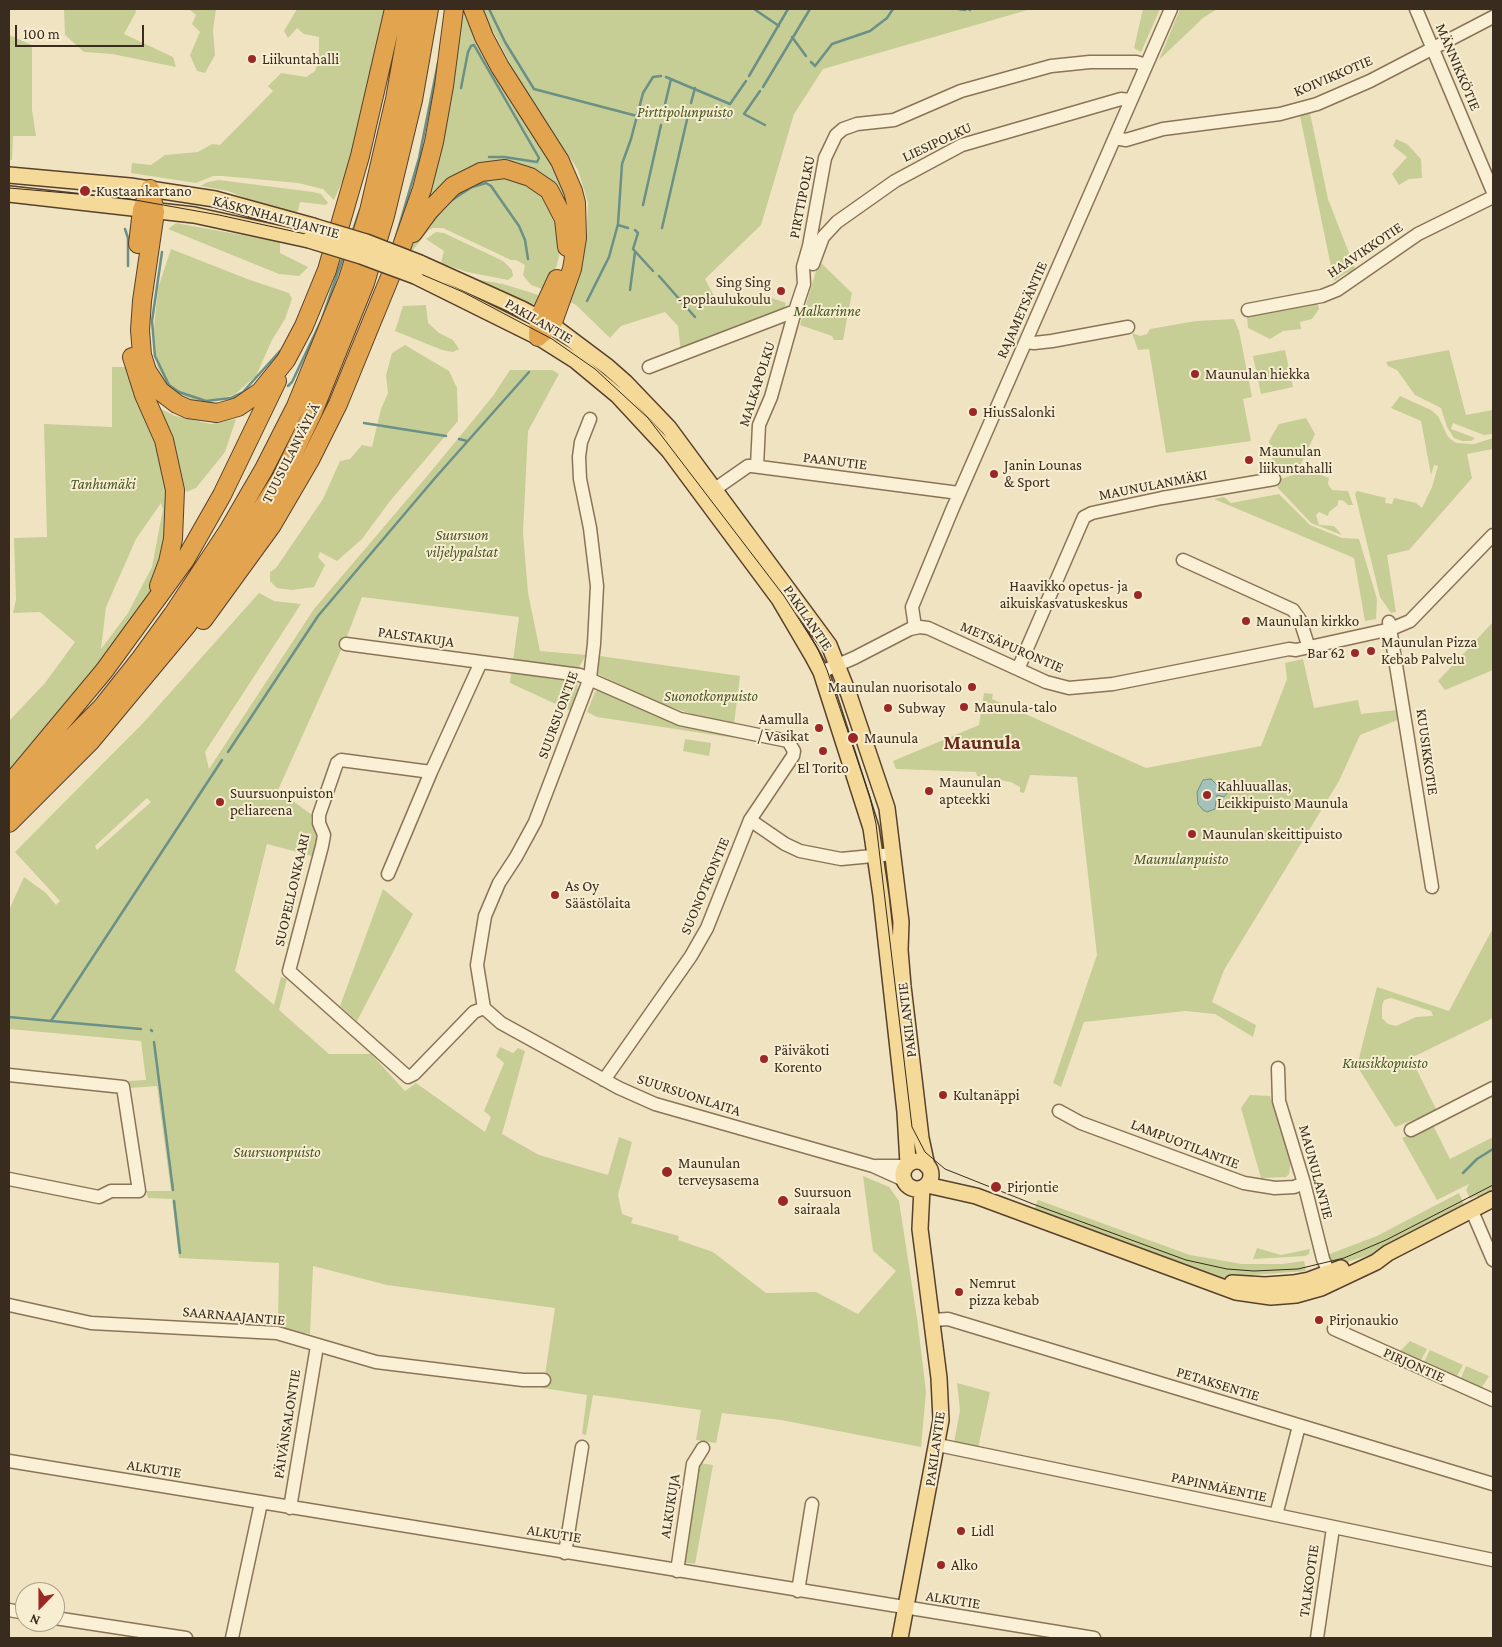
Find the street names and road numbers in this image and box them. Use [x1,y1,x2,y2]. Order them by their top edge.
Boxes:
street label: MÄNNIKKÖTIE [1432,21,1484,113]
street label: KOIVIKKOTIE [1291,51,1375,101]
street label: LIESIPOLKU [899,118,975,166]
street label: PIRTTIPOLKU [785,154,819,240]
street label: KÄSKYNHALTIJANTIE [211,191,341,243]
street label: HAAVIKKOTIE [1324,218,1406,282]
street label: RAJAMETSÄNTIE [993,259,1051,361]
street label: PAKILANTIE [502,294,576,348]
street label: MALKAPOLKU [735,339,779,429]
street label: TUUSULANVÄYLÄ [258,400,324,506]
street label: PAANUTIE [802,448,868,474]
street label: MAUNULANMÄKI [1097,466,1209,504]
street label: PAKILANTIE [779,582,837,654]
street label: METSÄPURONTIE [958,617,1066,677]
street label: PALSTAKUJA [377,623,455,651]
street label: SUURSUONTIE [534,669,582,761]
street label: KUUSIKKOTIE [1412,708,1442,796]
street label: SUOPELLONKAARI [270,832,314,948]
street label: SUONOTKONTIE [676,835,734,937]
street label: PAKILANTIE [893,981,921,1059]
street label: SUURSUONLAITA [635,1070,743,1120]
street label: LAMPUOTILANTIE [1128,1115,1242,1173]
street label: MAUNULANTIE [1295,1123,1337,1221]
street label: SAARNAAJANTIE [182,1303,286,1329]
street label: PIRJONTIE [1380,1343,1448,1387]
street label: PETAKSENTIE [1174,1363,1262,1405]
street label: PÄIVÄNSALONTIE [269,1368,305,1480]
street label: PAKILANTIE [921,1410,949,1488]
street label: ALKUTIE [125,1456,183,1482]
street label: PAPINMÄENTIE [1170,1468,1268,1506]
street label: ALKUKUJA [656,1472,684,1540]
street label: ALKUTIE [525,1521,583,1547]
street label: TALKOOTIE [1295,1544,1323,1618]
street label: ALKUTIE [924,1587,982,1613]

